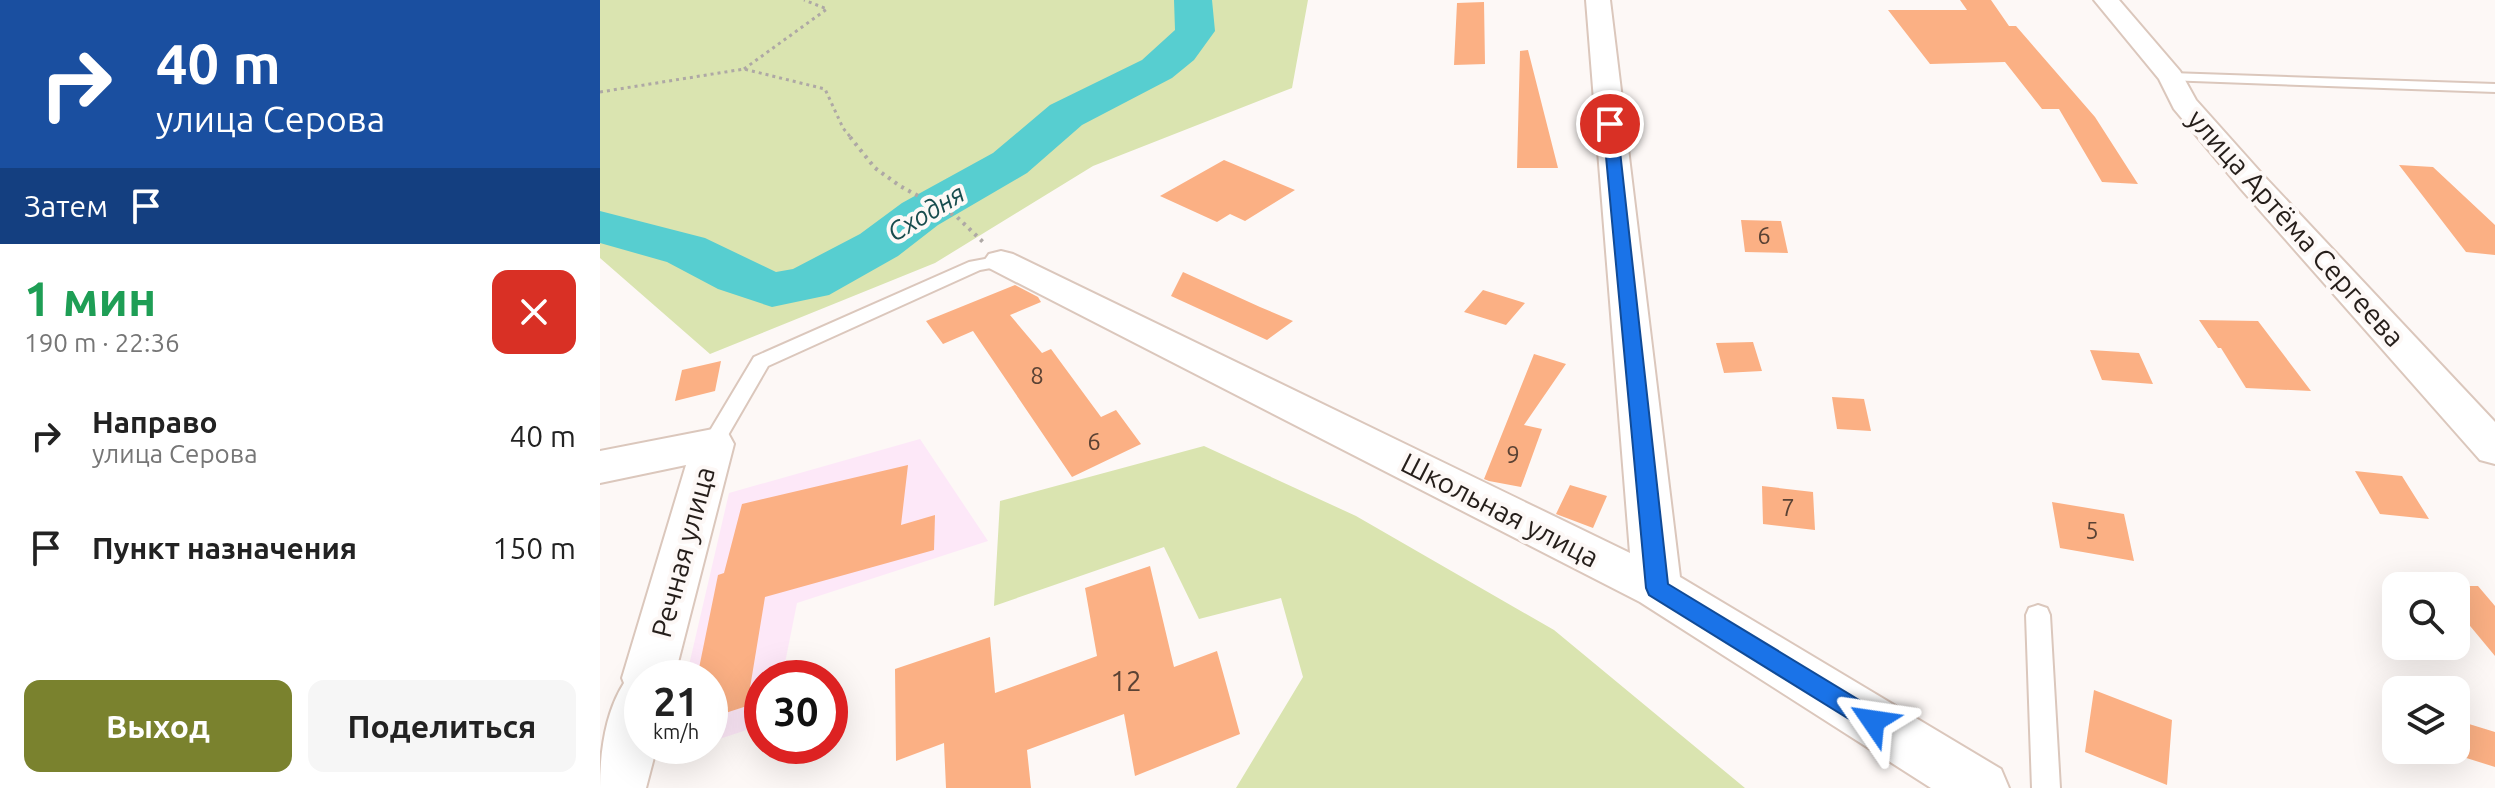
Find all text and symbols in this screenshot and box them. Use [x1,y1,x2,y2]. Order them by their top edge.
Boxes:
icon: right [24,32,128,136]
text: 40 m [156,32,281,95]
pin [1576,90,1644,158]
text: улица Серова [156,98,385,139]
icon: arrive [1588,102,1632,146]
street label: улица Артёма Сергеева [2182,103,2411,352]
water label: Сходня [882,178,969,247]
icon: arrive [124,184,168,228]
text: Затем [24,189,108,223]
house number: 6 [1757,222,1771,249]
button: close [492,270,576,354]
text: 1 мин [24,271,156,325]
text: 190 m · 22:36 [24,328,180,357]
house number: 8 [1030,362,1044,389]
text: Направо [92,405,218,439]
icon: right [24,414,68,458]
text: 40 m [509,419,576,453]
house number: 6 [1087,428,1101,455]
text: улица Серова [92,439,258,468]
house number: 9 [1506,441,1520,468]
street label: Школьная улица [1396,446,1604,573]
street label: Речная улица [645,463,720,640]
house number: 7 [1781,494,1795,521]
house number: 5 [2085,517,2099,544]
icon: arrive [24,526,68,570]
text: Пункт назначения [92,531,357,565]
text: 150 m [492,531,576,565]
map controls [2382,572,2470,764]
button: search [2382,572,2470,660]
speed limit sign: 30 [744,660,848,764]
house number: 12 [1110,665,1142,696]
button: layers [2382,676,2470,764]
text: 21 [653,679,699,724]
position arrow [1831,679,1915,763]
button: Выход [24,680,292,772]
button: Поделиться [308,680,576,772]
text: km/h [653,720,699,743]

